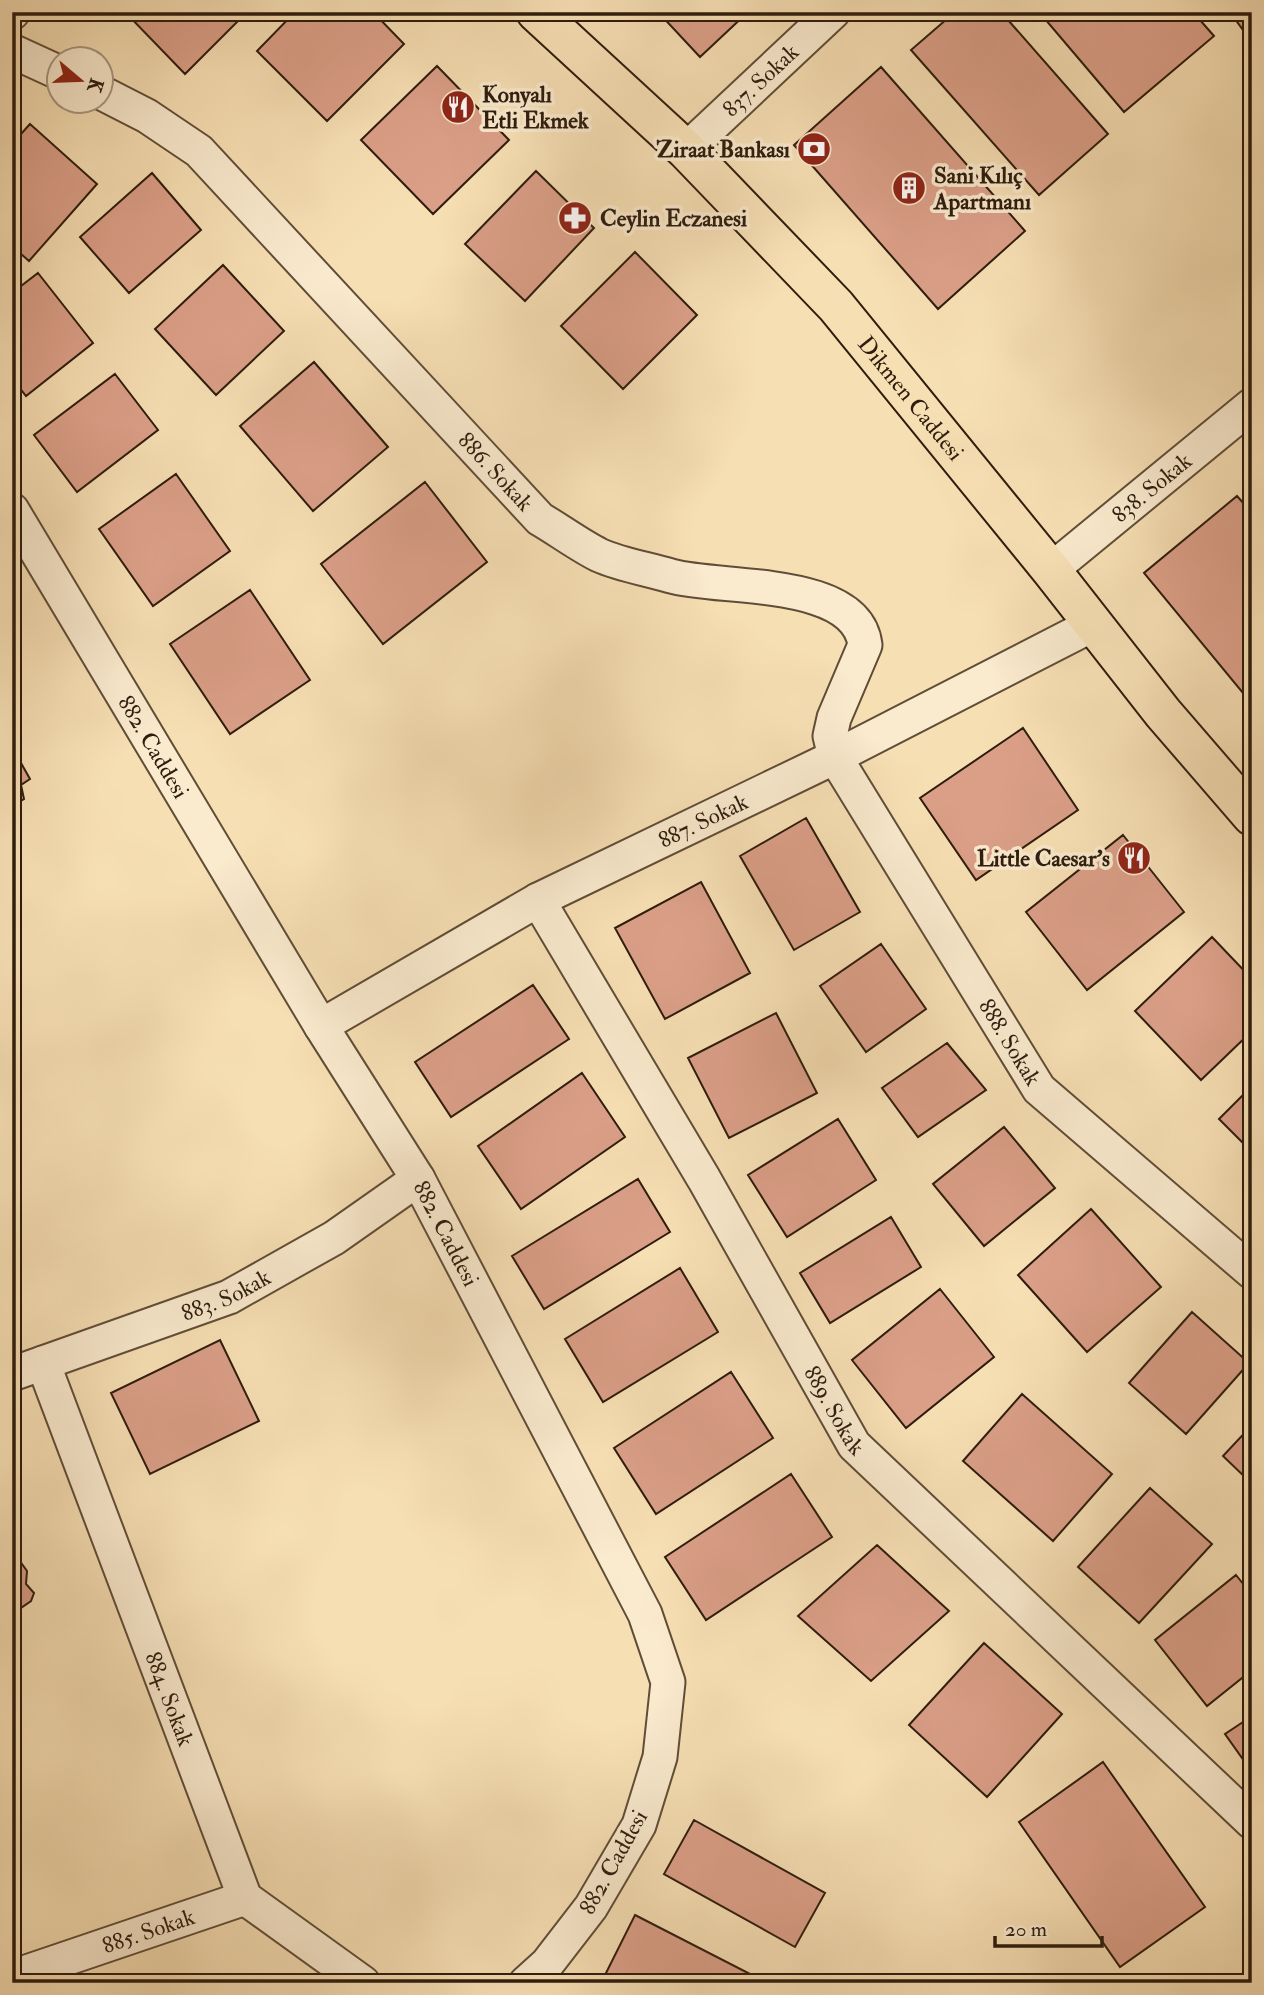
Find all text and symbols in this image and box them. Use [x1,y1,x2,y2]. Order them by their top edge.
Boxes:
street label: 837. Sokak [716,38,805,123]
north arrow [46,46,116,116]
text: K [81,75,109,96]
place label: Konyalı Etli Ekmek [482,80,590,135]
restaurant icon: Konyalı Etli Ekmek [439,88,477,126]
bank icon: Ziraat Bankası [795,130,833,168]
place label: Ziraat Bankası [656,135,790,164]
place label: Sani Kılıç Apartmanı [933,161,1031,217]
building icon: Sani Kılıç Apartmanı [890,169,928,207]
pharmacy icon: Ceylin Eczanesi [556,199,594,237]
place label: Ceylin Eczanesi [600,204,747,234]
street label: Dikmen Caddesi [851,330,970,467]
street label: 886. Sokak [452,426,539,517]
street label: 838. Sokak [1106,447,1198,529]
street label: 882. Caddesi [111,690,195,804]
street label: 887. Sokak [654,787,753,855]
restaurant icon: Little Caesar's [1115,839,1153,877]
place label: Little Caesar's [977,844,1110,873]
street label: 888. Sokak [972,994,1047,1091]
street label: 882. Caddesi [406,1176,485,1291]
street label: 883. Sokak [178,1263,276,1328]
street label: 889. Sokak [797,1361,870,1462]
street label: 884. Sokak [138,1648,200,1750]
street label: 882. Caddesi [573,1805,654,1920]
street label: 885. Sokak [99,1902,199,1960]
scale bar [995,1904,1101,1948]
text: 20 m [1005,1916,1047,1943]

